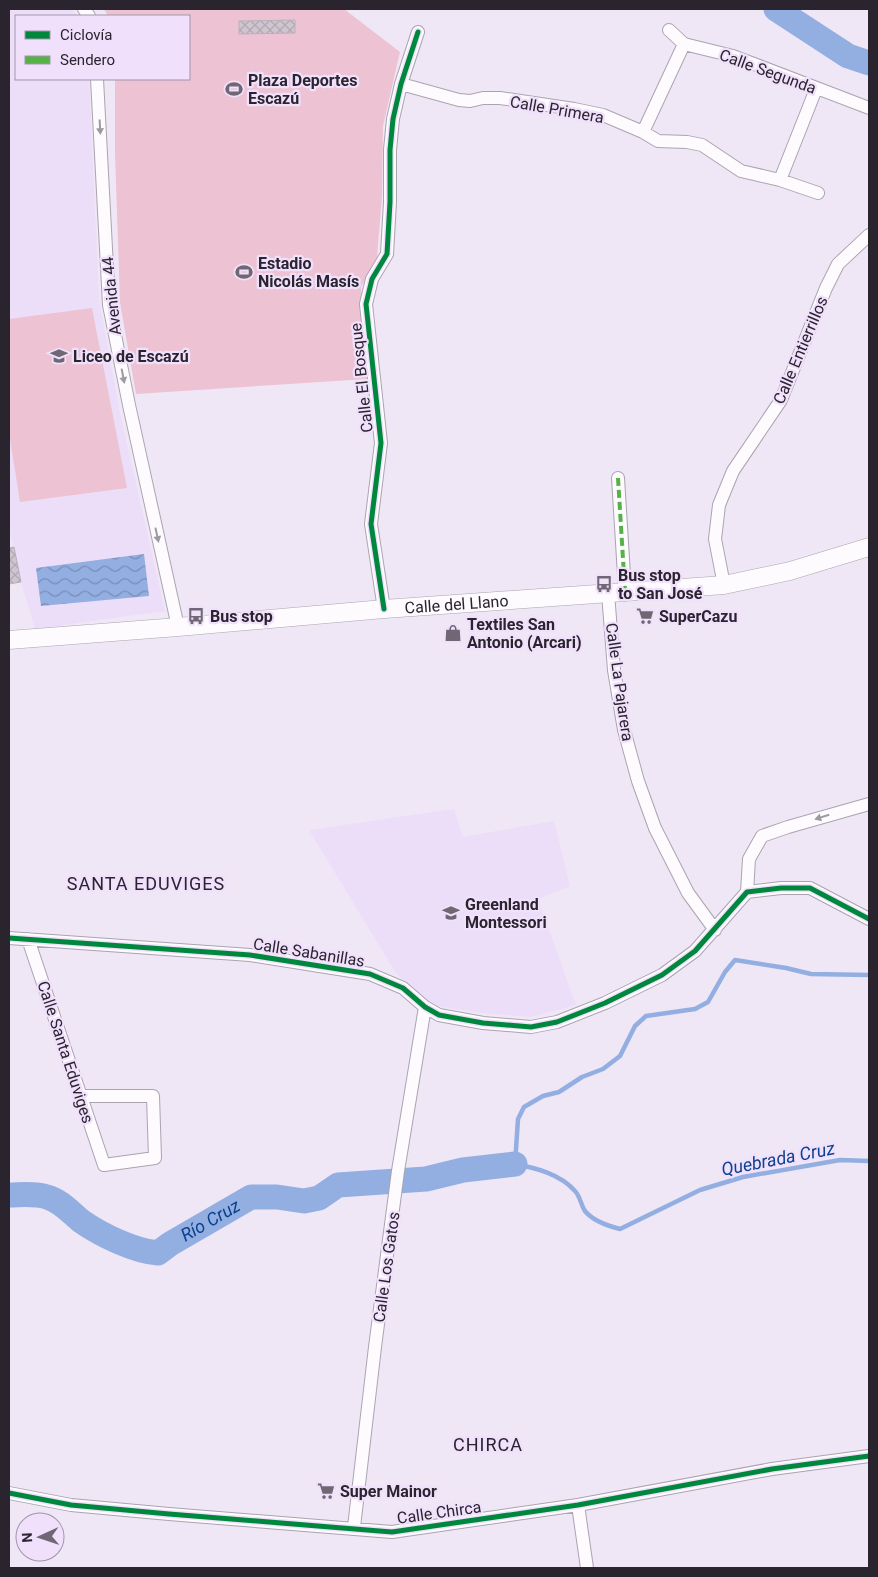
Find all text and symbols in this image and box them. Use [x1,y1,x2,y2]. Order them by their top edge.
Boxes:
legend [15,15,190,80]
text: Ciclovía [60,26,113,44]
street label: Calle Segunda [717,45,819,98]
text: Sendero [60,51,115,69]
place label: Plaza Deportes Escazú [248,71,357,108]
sports icon: Plaza Deportes Escazú [224,79,244,99]
street label: Calle Primera [508,92,605,127]
one-way arrow [96,120,104,136]
place label: Estadio Nicolás Masís [258,254,359,291]
street label: Avenida 44 [98,256,125,336]
sports icon: Estadio Nicolás Masís [234,262,254,282]
street label: Calle Entierrillos [769,294,832,407]
street label: Calle El Bosque [346,322,377,434]
school or university icon: Liceo de Escazú [49,346,69,366]
place label: Liceo de Escazú [73,347,189,366]
one-way arrow [119,368,127,383]
one-way arrow [153,527,161,542]
place label: Bus stop to San José [618,566,703,603]
bus stop icon: Bus stop to San José [594,574,614,594]
street label: Calle del Llano [404,591,509,618]
bus stop icon: Bus stop [186,606,206,626]
supermarket icon: SuperCazu [635,606,655,626]
place label: Bus stop [210,607,273,626]
place label: SuperCazu [659,607,737,626]
place label: Textiles San Antonio (Arcari) [467,615,582,652]
street label: Calle La Pajarera [602,622,637,743]
shop icon: Textiles San Antonio (Arcari) [443,623,463,643]
one-way arrow [815,814,830,822]
district label: SANTA EDUVIGES [67,873,225,894]
place label: Greenland Montessori [465,895,547,932]
school or university icon: Greenland Montessori [441,903,461,923]
street label: Calle Sabanillas [252,934,366,971]
street label: Calle Santa Eduviges [34,979,97,1126]
water label: Quebrada Cruz [719,1137,837,1180]
water label: Río Cruz [177,1195,244,1246]
street label: Calle Los Gatos [369,1211,404,1324]
district label: CHIRCA [453,1434,523,1455]
supermarket icon: Super Mainor [316,1481,336,1501]
place label: Super Mainor [340,1482,437,1501]
street label: Calle Chirca [396,1497,482,1528]
north arrow [15,1512,65,1562]
text: N [19,1532,35,1543]

